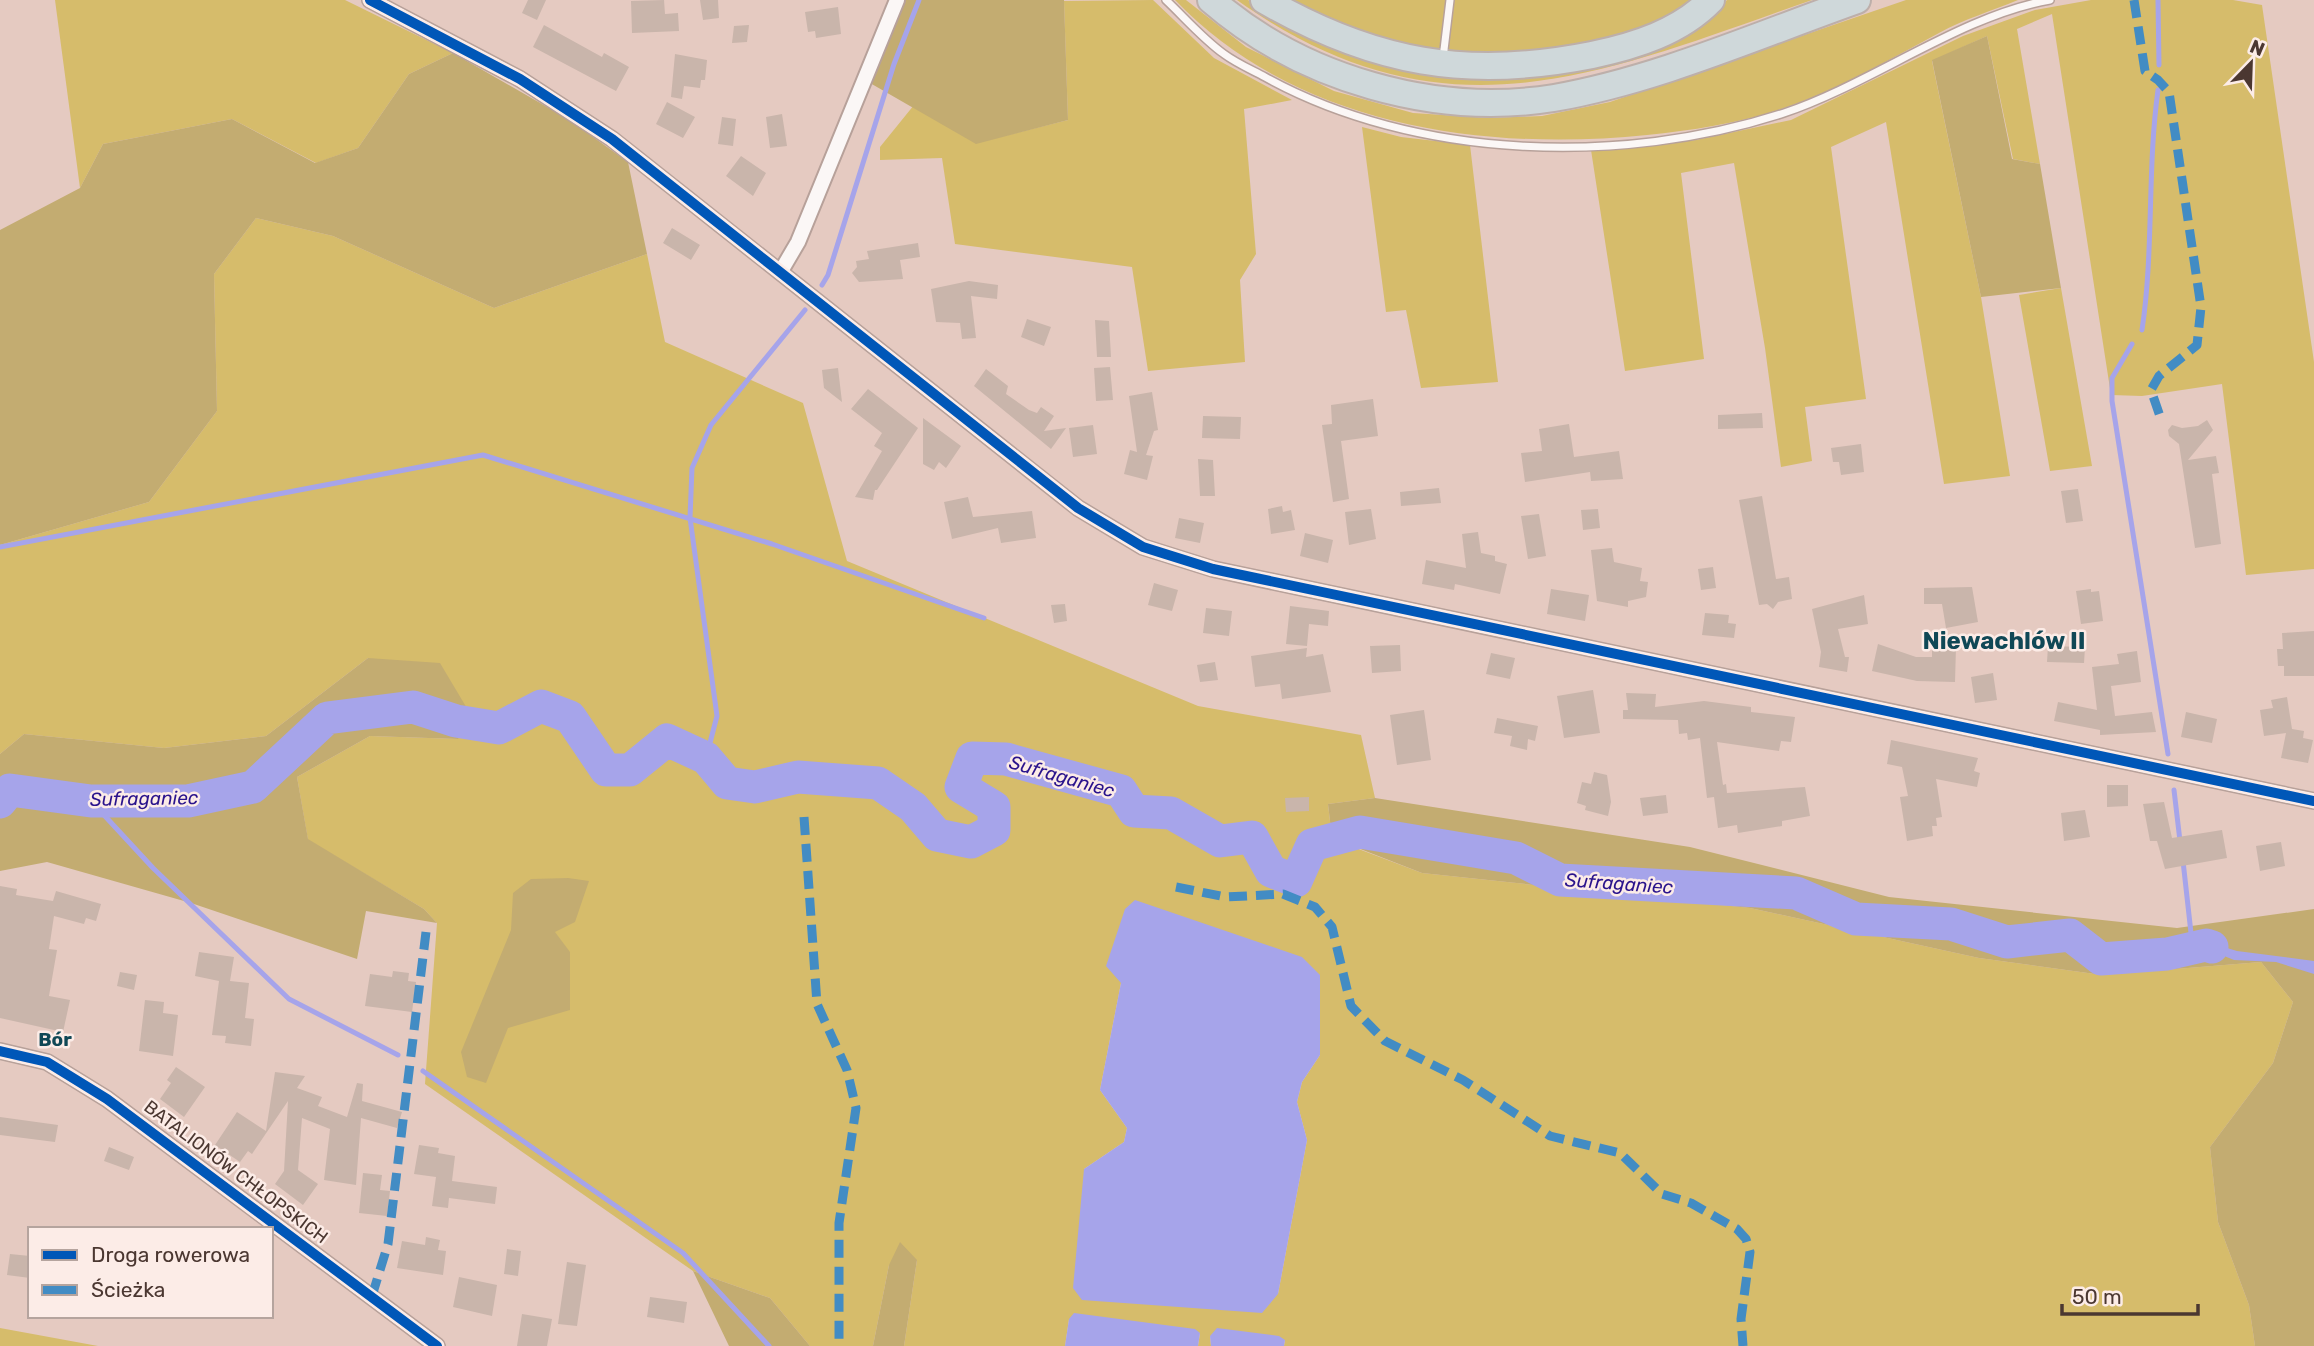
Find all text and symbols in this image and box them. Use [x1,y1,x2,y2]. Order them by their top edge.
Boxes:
north arrow [2216,28,2286,98]
text: N [2247,35,2268,61]
district label: Niewachlów II [1922,627,2086,655]
water label: Sufraganiec [1007,750,1117,802]
water label: Sufraganiec [90,786,198,811]
water label: Sufraganiec [1564,868,1674,899]
district label: Bór [38,1028,72,1051]
street label: BATALIONÓW CHŁOPSKICH [140,1096,332,1248]
legend [28,1227,273,1318]
text: Droga rowerowa [91,1242,250,1267]
scale bar [2062,1272,2198,1316]
text: Ścieżka [91,1277,165,1302]
text: 50 m [2072,1284,2122,1309]

